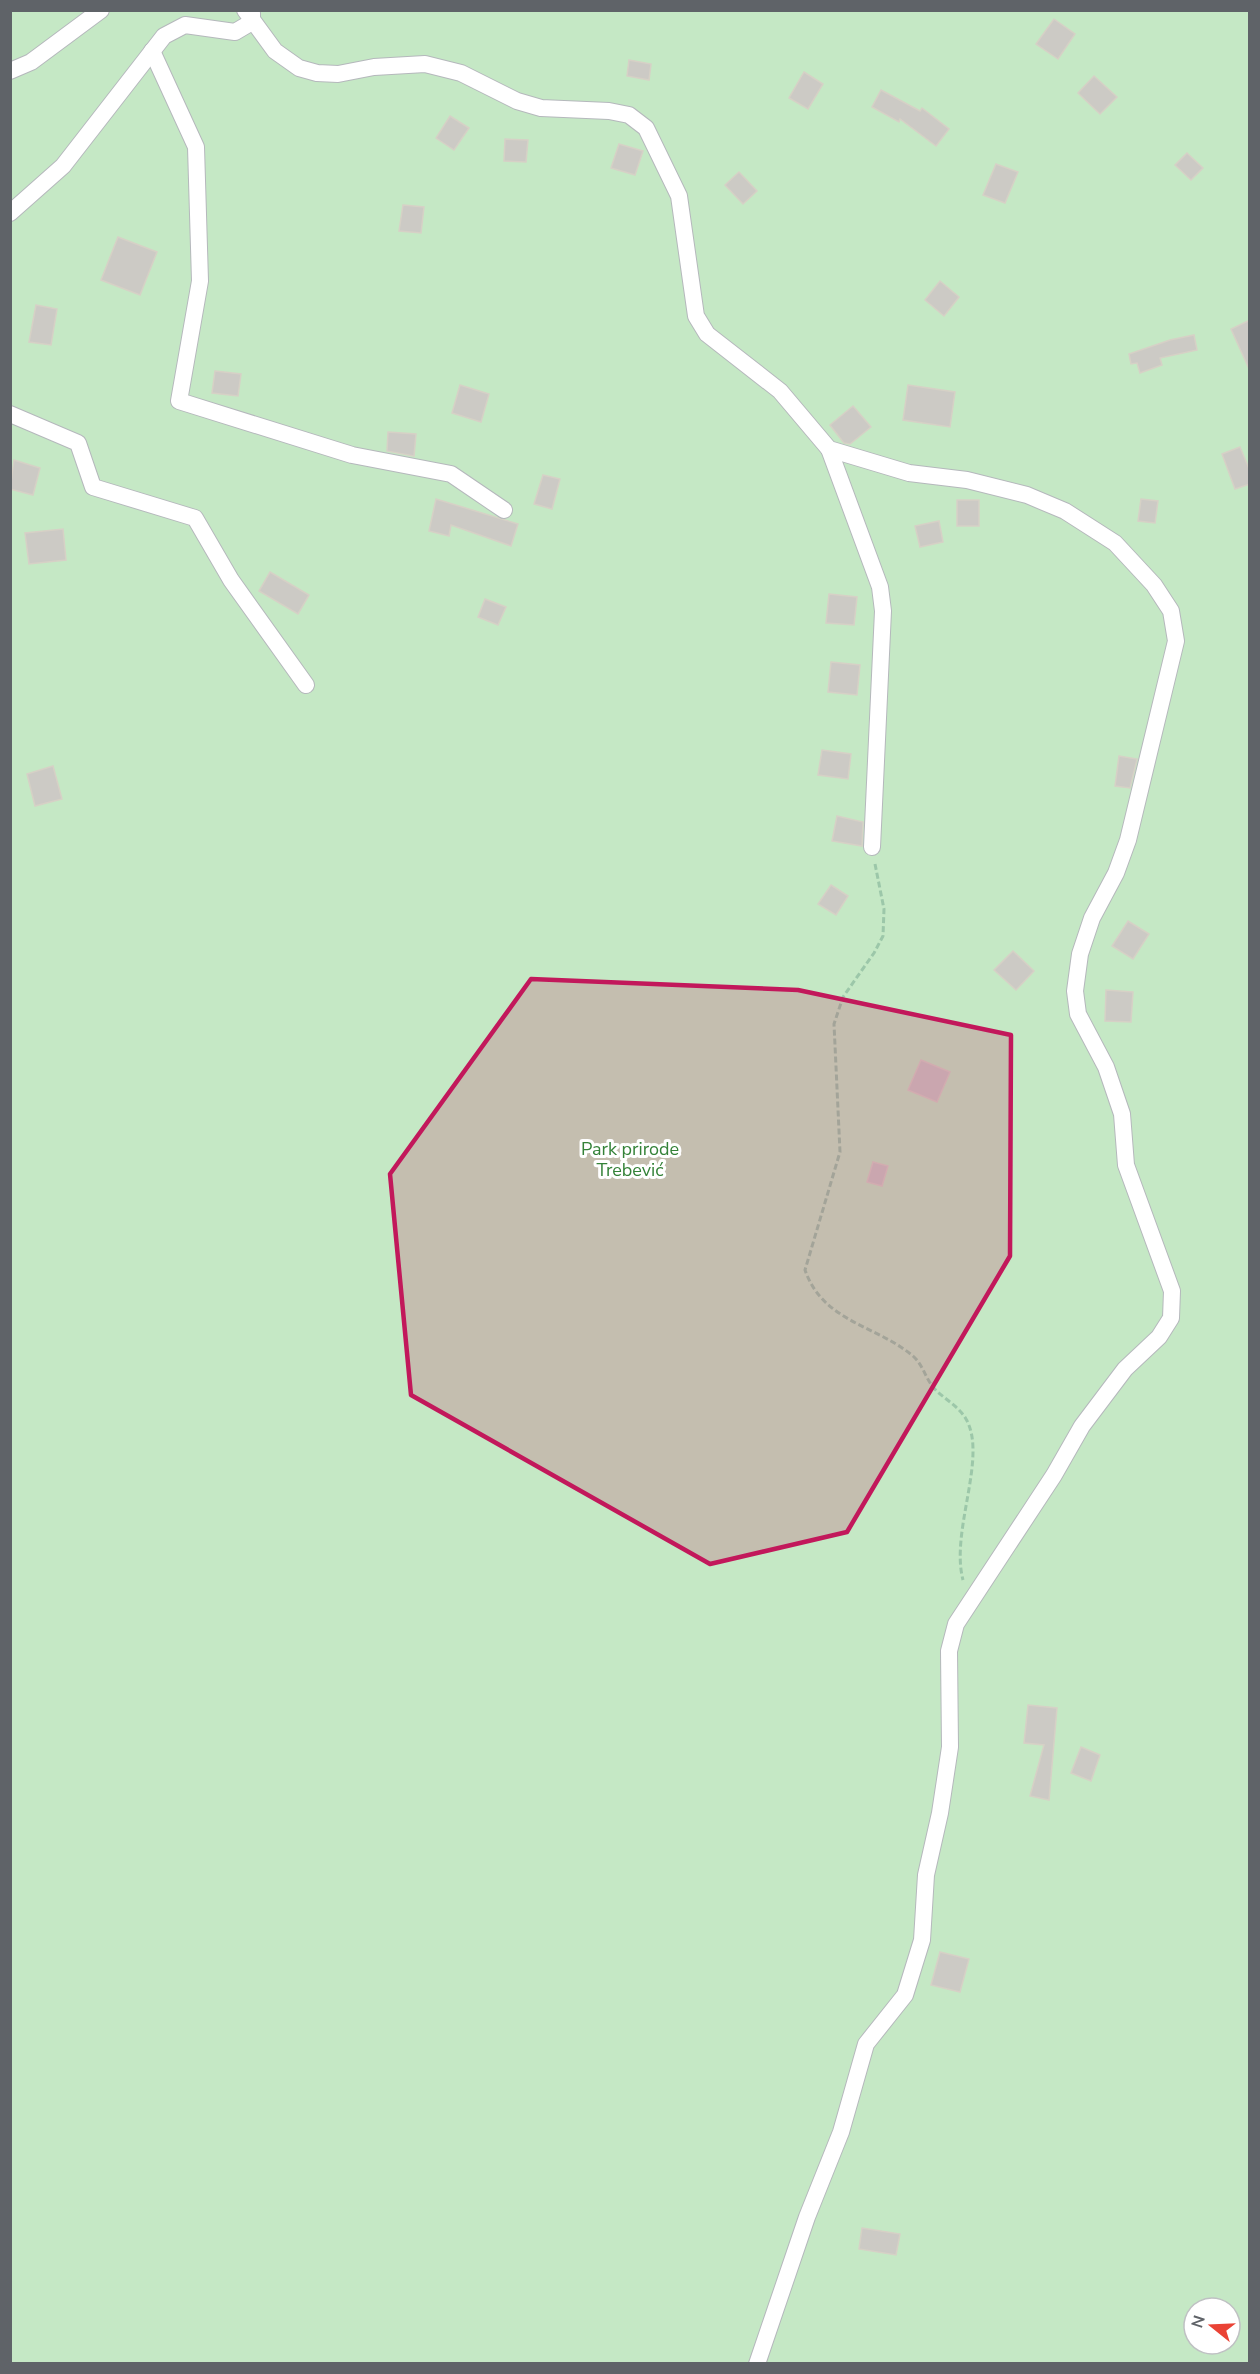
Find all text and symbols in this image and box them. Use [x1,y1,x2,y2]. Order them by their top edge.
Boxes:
park label: Park prirode Trebević [581,1137,679,1182]
north arrow [1182,2296,1242,2356]
text: N [1186,2313,1211,2331]

